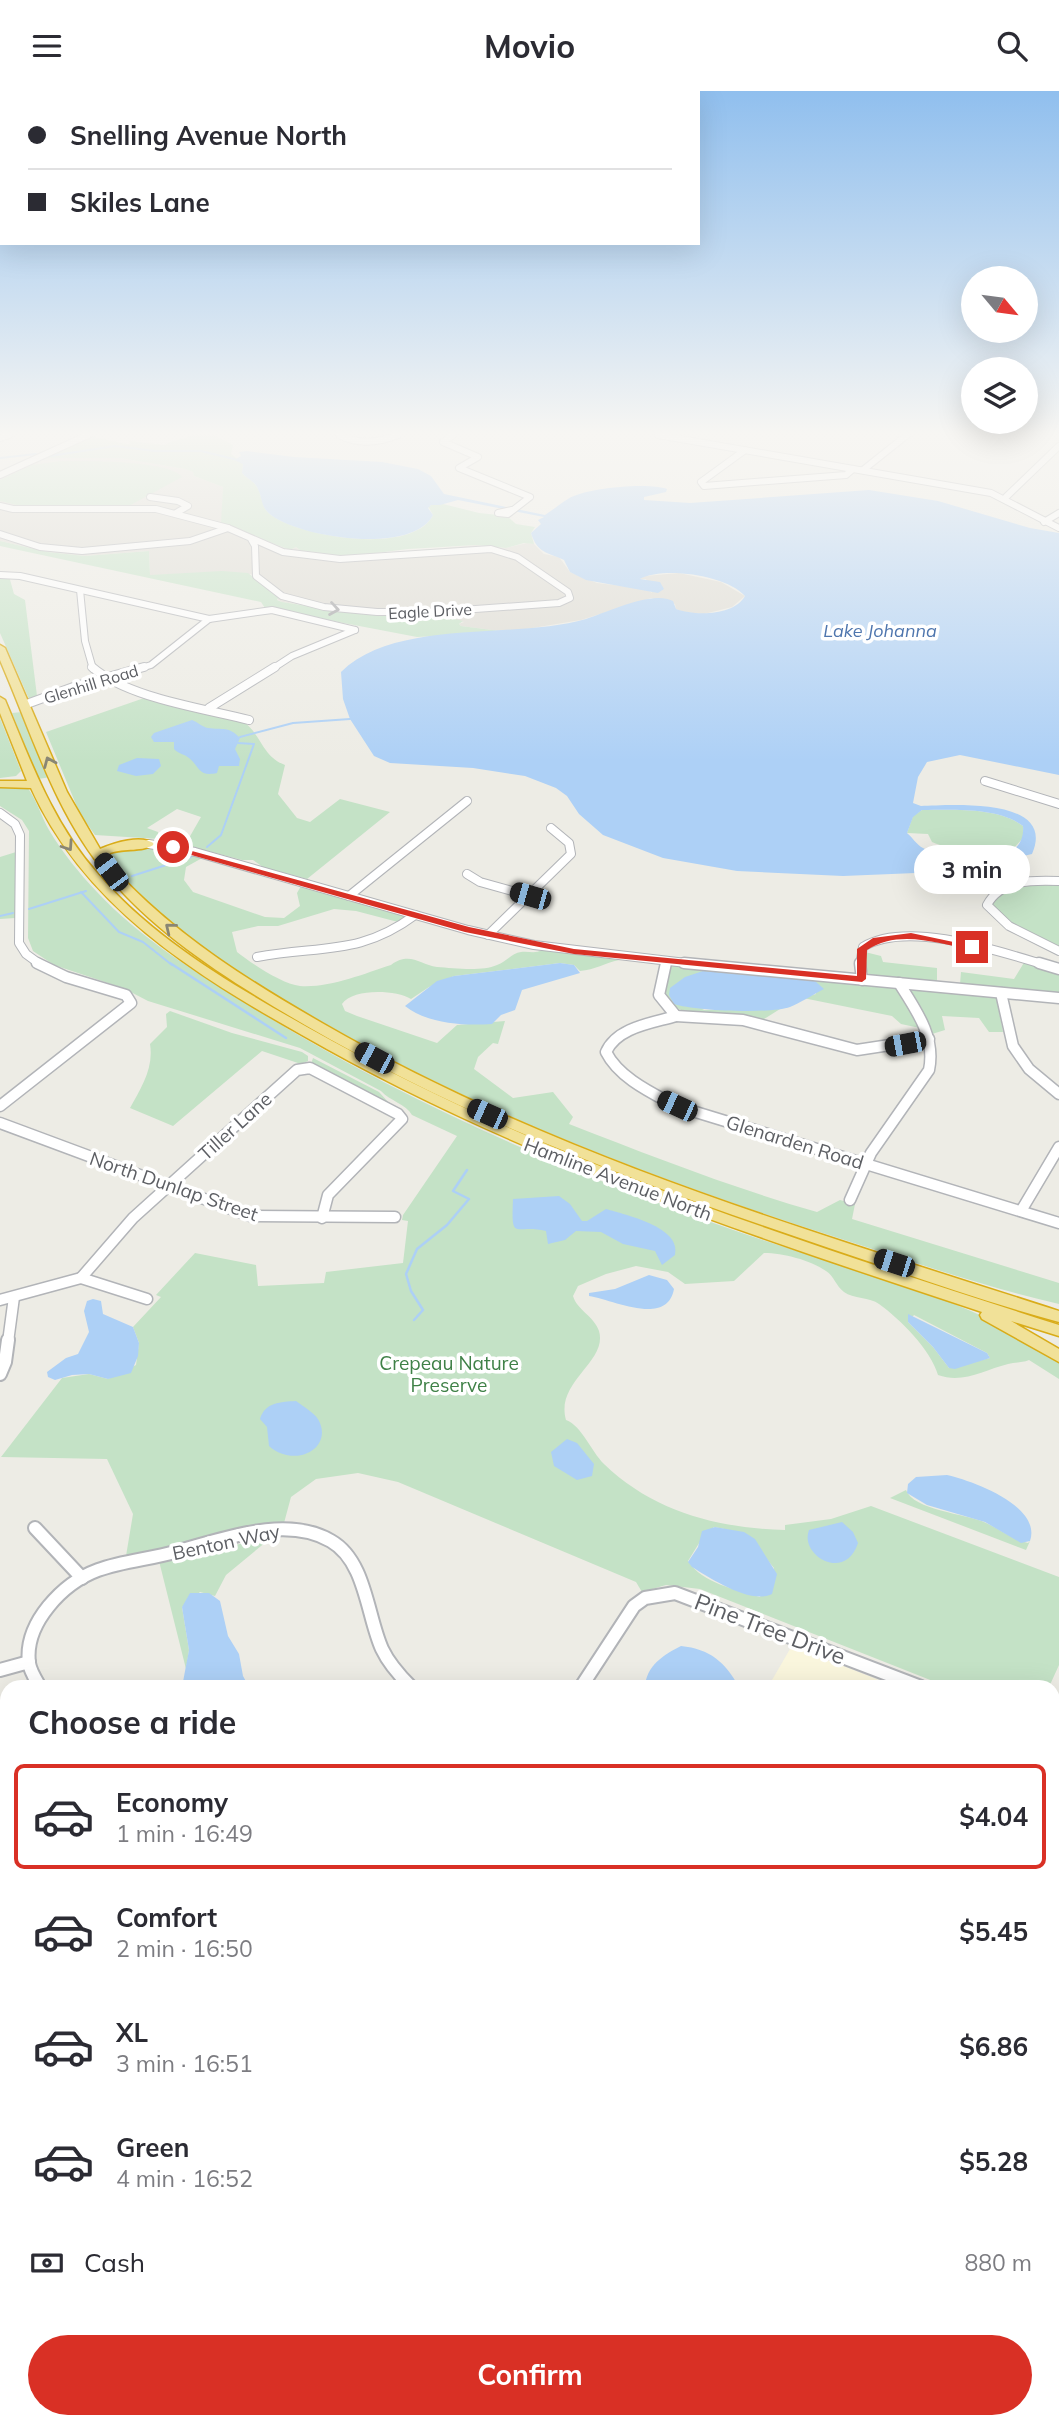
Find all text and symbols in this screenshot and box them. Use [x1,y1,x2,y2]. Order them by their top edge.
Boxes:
text: Movio [484,26,575,66]
icon: menu [28,27,66,65]
icon: search [993,27,1031,65]
text: Snelling Avenue North [70,119,347,152]
text: Skiles Lane [70,186,210,219]
north arrow [961,266,1038,343]
map controls [961,266,1038,434]
button: layers [961,357,1038,434]
street label: Eagle Drive [388,599,472,623]
one-way arrow [328,601,340,616]
water label: Lake Johanna [823,619,937,642]
street label: Glenhill Road [41,660,141,708]
one-way arrow [43,757,57,769]
route start [157,831,189,863]
one-way arrow [60,838,72,851]
callout: 3 min [914,845,1030,895]
car [90,849,133,895]
text: 3 min [942,855,1002,884]
car [507,880,554,912]
one-way arrow [165,924,177,937]
route end [956,931,988,963]
car [883,1030,928,1058]
car [351,1039,398,1077]
street label: Tiller Lane [193,1087,277,1165]
car [654,1088,701,1124]
car [464,1096,511,1132]
street label: Glenarden Road [723,1110,867,1174]
street label: Hamline Avenue North [521,1132,715,1226]
street label: North Dunlap Street [87,1146,262,1226]
car [871,1247,918,1279]
park label: Crepeau Nature Preserve [379,1351,519,1397]
street label: Benton Way [170,1519,282,1565]
street label: Pine Tree Drive [691,1586,850,1671]
text: Choose a ride [28,1702,236,1742]
icon: car [32,1785,95,1848]
text: Economy [116,1786,228,1819]
text: $4.04 [959,1800,1028,1833]
text: 1 min · 16:49 [116,1819,253,1848]
icon: car [32,1900,95,1963]
text: Comfort [116,1901,217,1934]
text: $5.45 [959,1915,1028,1948]
text: 2 min · 16:50 [116,1934,253,1963]
icon: car [32,2015,95,2078]
text: XL [116,2016,148,2049]
text: $6.86 [959,2030,1028,2063]
text: 3 min · 16:51 [116,2049,253,2078]
icon: car [32,2130,95,2193]
text: Green [116,2131,189,2164]
text: $5.28 [959,2145,1028,2178]
text: 4 min · 16:52 [116,2164,253,2193]
icon: cash [28,2244,66,2282]
text: Cash [84,2246,145,2279]
text: 880 m [964,2248,1032,2277]
button: Confirm [28,2335,1032,2415]

